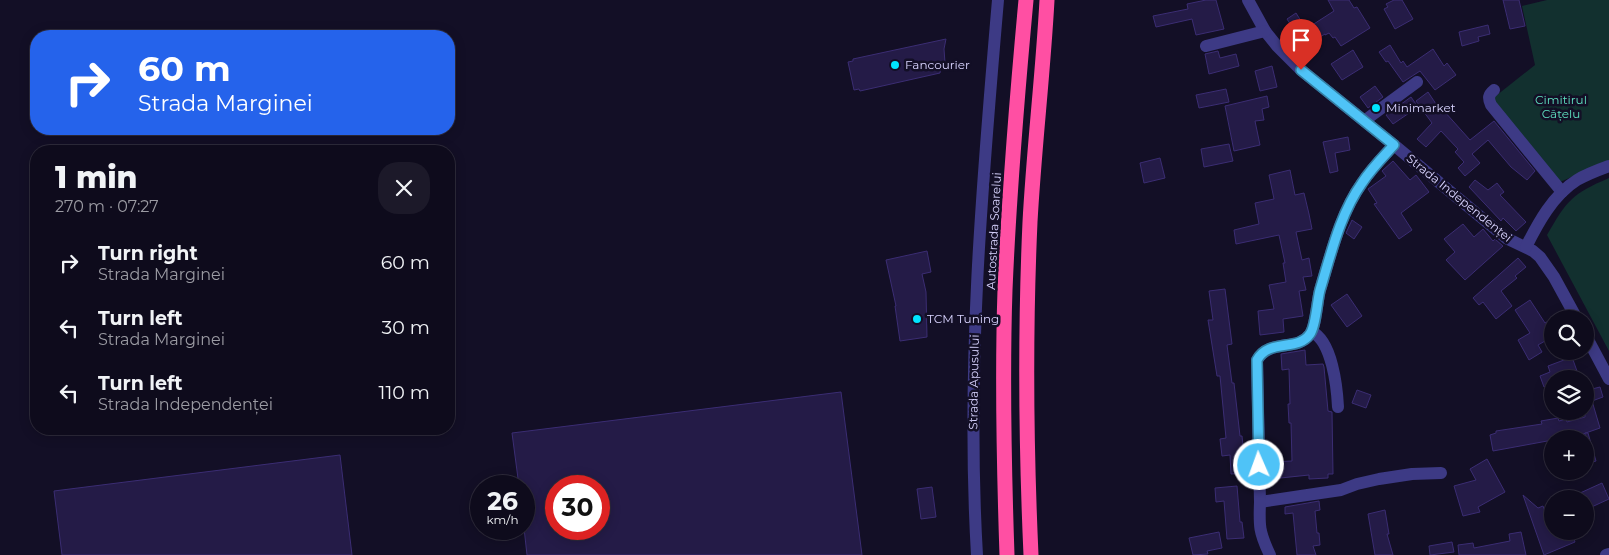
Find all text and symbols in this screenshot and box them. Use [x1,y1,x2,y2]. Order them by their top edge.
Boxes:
pin [1280,19,1322,70]
icon: arrive [1287,26,1315,54]
text: 60 m [138,47,231,90]
icon: right [55,50,120,115]
place label: Fancourier [905,57,970,72]
marker: Fancourier [889,59,901,71]
text: Strada Marginei [138,90,313,117]
park label: Cimitirul Cățelu [1535,92,1587,121]
place label: Minimarket [1386,100,1456,115]
marker: Minimarket [1370,102,1382,114]
street label: Strada Independenței [1404,150,1515,245]
text: 1 min [55,159,138,196]
button: close [378,162,430,214]
street label: Autostrada Soarelui [983,172,1004,290]
text: 270 m · 07:27 [55,197,159,216]
text: Turn right [98,242,198,265]
icon: right [55,249,83,277]
text: 60 m [381,251,430,274]
text: Strada Marginei [98,265,225,284]
text: Turn left [98,307,183,330]
map controls [1544,310,1594,540]
button: search [1544,310,1594,360]
place label: TCM Tuning [927,311,999,326]
marker: TCM Tuning [911,313,923,325]
icon: left [55,314,83,342]
text: 30 m [382,316,430,339]
text: Strada Marginei [98,330,225,349]
street label: Strada Apusului [965,334,982,430]
button: layers [1544,370,1594,420]
text: Turn left [98,372,183,395]
icon: left [55,379,83,407]
text: 110 m [379,381,430,404]
text: Strada Independenței [98,395,273,414]
button: + [1544,430,1594,480]
position arrow [1232,438,1284,490]
speed limit sign: 30 [545,475,610,540]
text: 26 [487,486,518,516]
button: − [1544,490,1594,540]
text: km/h [486,512,519,527]

